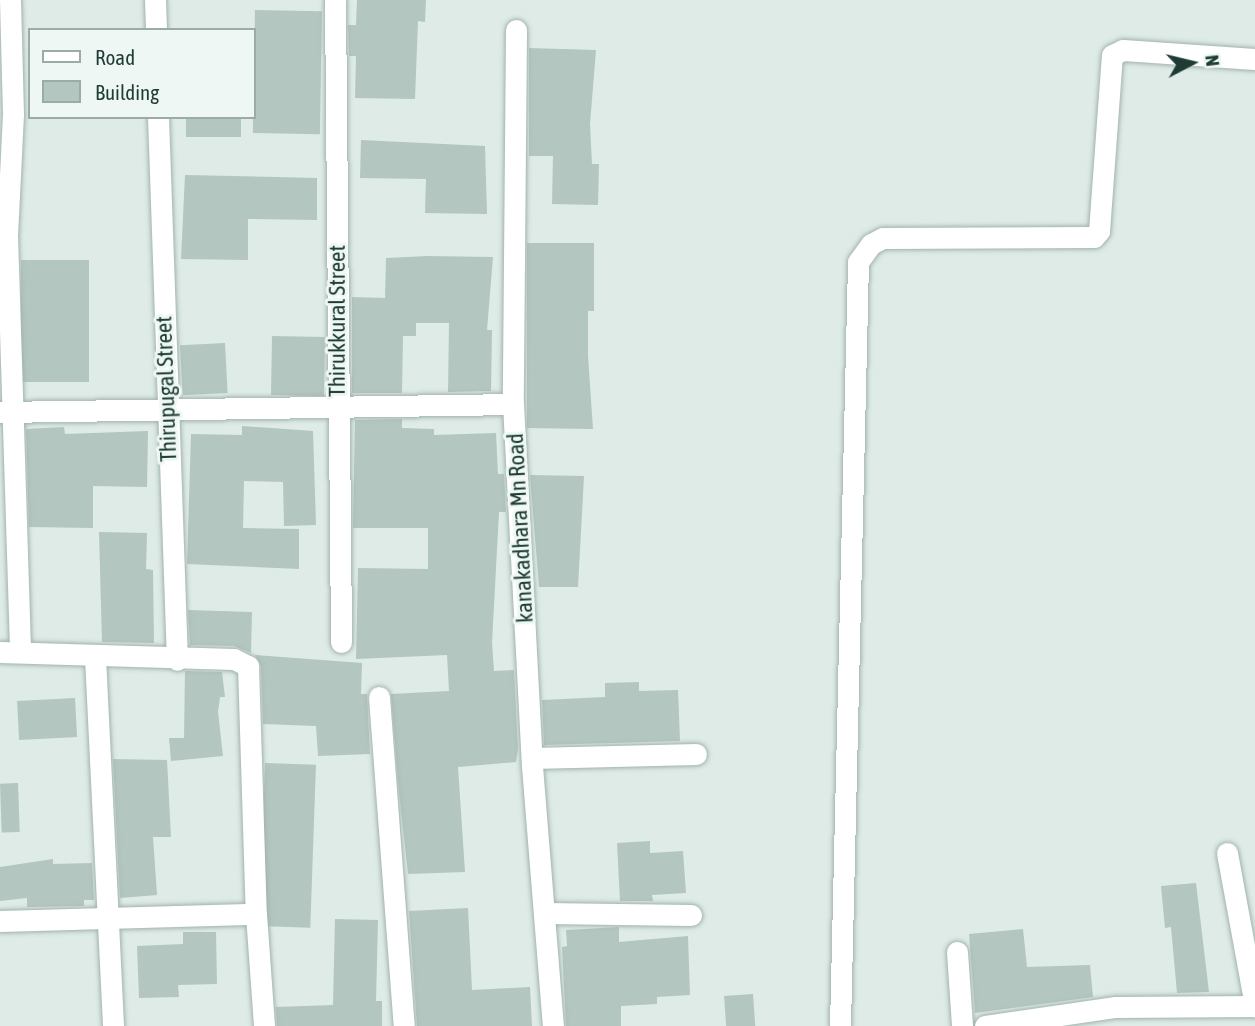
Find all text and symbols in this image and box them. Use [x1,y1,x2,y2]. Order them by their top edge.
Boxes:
legend [28,28,256,119]
north arrow [1157,28,1227,98]
text: Road [95,45,135,69]
text: N [1201,54,1224,67]
text: Building [95,80,159,104]
street label: Thirukkural Street [323,245,351,397]
street label: Thirupugal Street [150,316,182,462]
street label: kanakadhara Mn Road [501,432,539,624]

